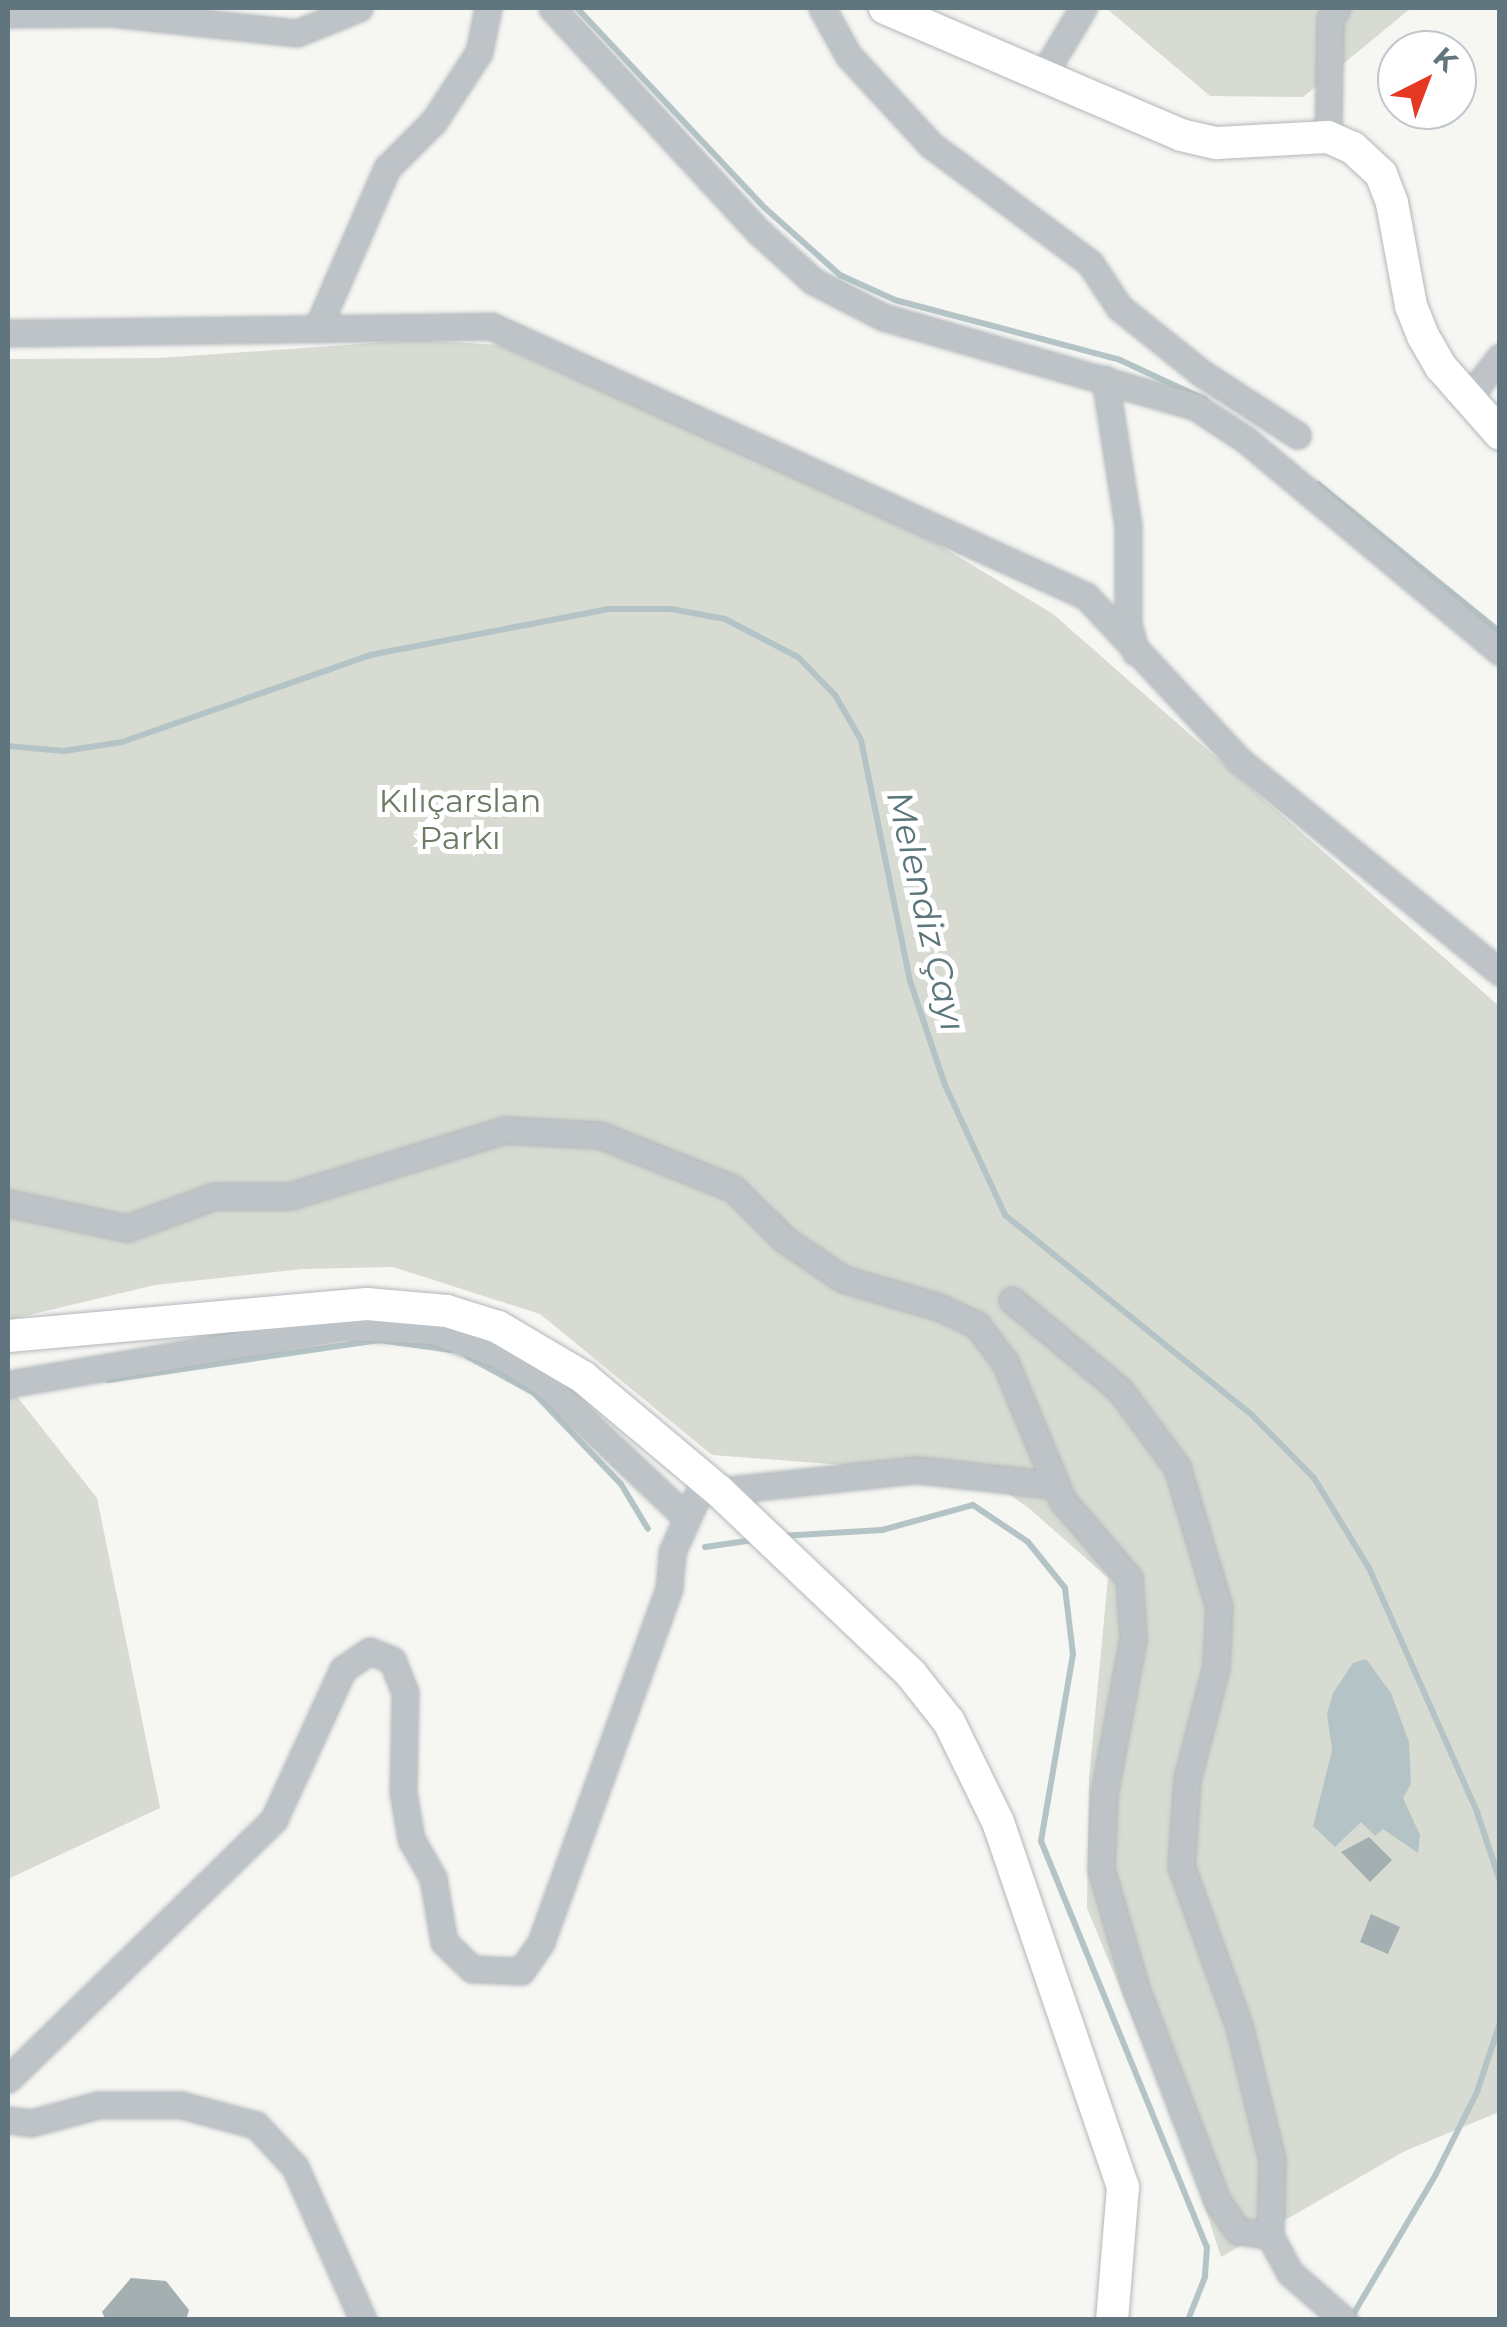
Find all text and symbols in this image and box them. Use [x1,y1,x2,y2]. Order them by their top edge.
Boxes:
north arrow [1377,30,1477,130]
text: K [1427,40,1465,79]
park label: Kılıçarslan Parkı [379,783,541,858]
water label: Melendiz Çayı [878,787,974,1035]

